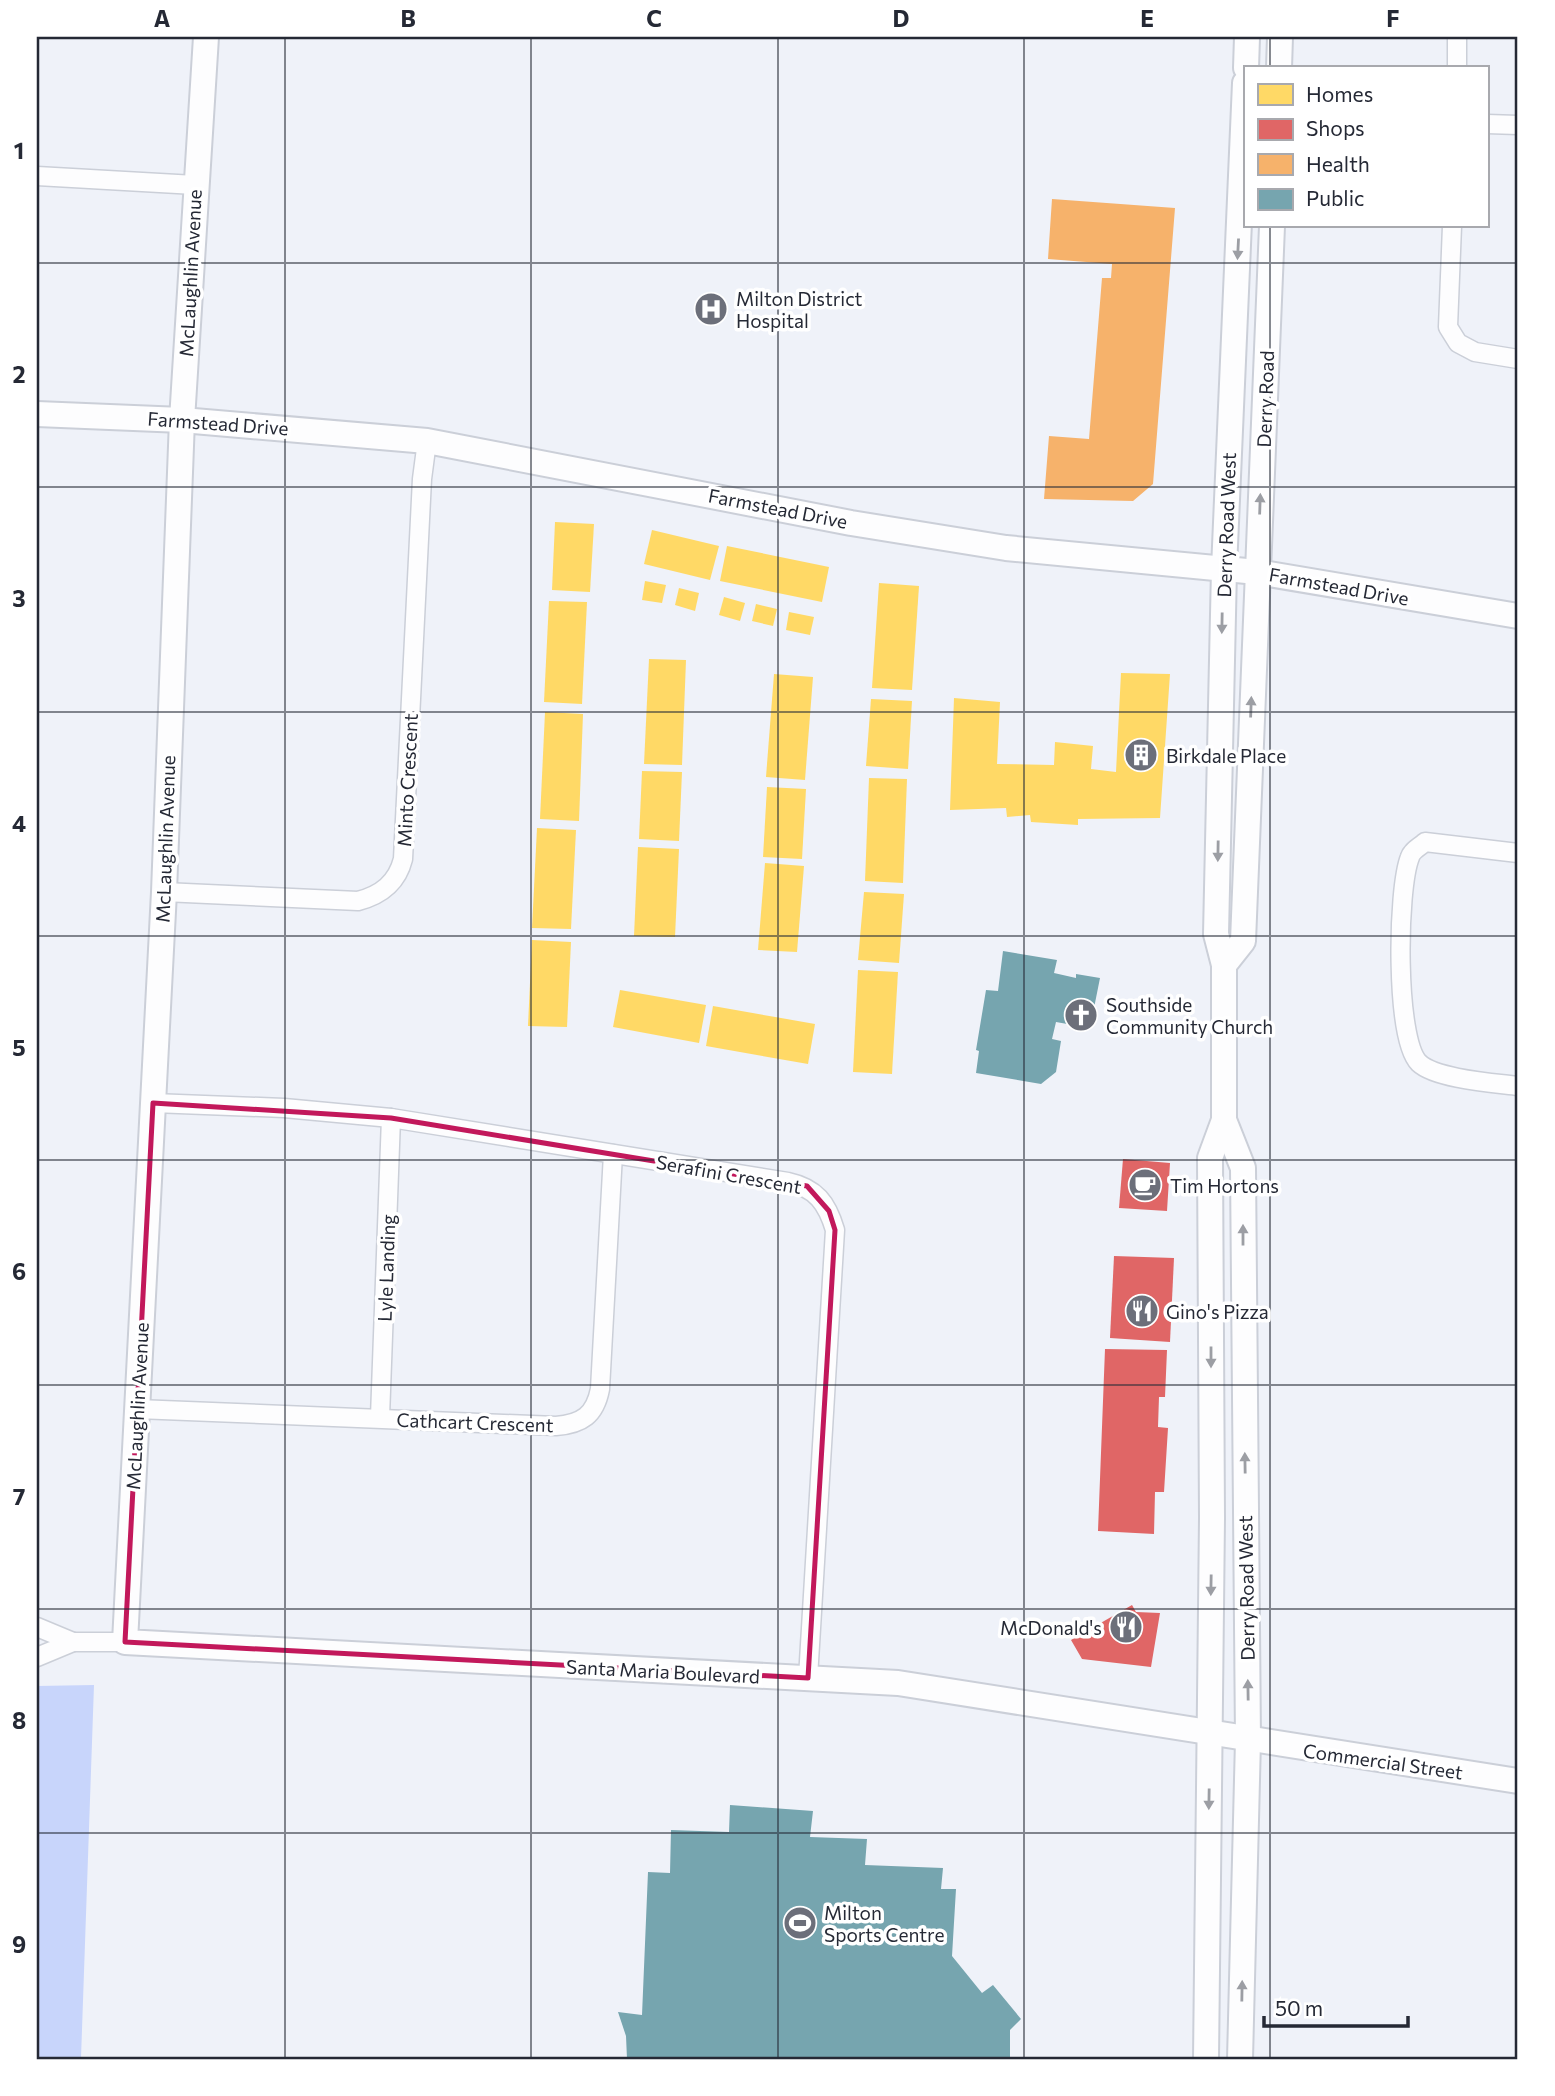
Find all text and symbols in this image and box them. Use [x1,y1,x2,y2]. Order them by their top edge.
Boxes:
text: A [154,4,171,32]
text: B [400,4,416,32]
text: C [646,4,662,32]
text: D [893,4,910,32]
text: E [1140,4,1154,32]
text: F [1386,4,1400,32]
legend [1244,66,1488,228]
text: Homes [1306,81,1373,106]
text: Shops [1306,115,1365,140]
text: 1 [14,136,24,164]
text: Health [1306,151,1370,176]
text: Public [1306,185,1364,210]
street label: McLaughlin Avenue [174,189,206,357]
one-way arrow [1232,238,1243,260]
place label: Milton District Hospital [736,287,863,332]
hospital icon: Milton District Hospital [692,290,730,328]
street label: Derry Road [1252,350,1278,448]
text: 2 [12,360,26,388]
street label: Farmstead Drive [147,407,289,439]
street label: Derry Road West [1212,452,1240,598]
street label: Farmstead Drive [706,483,850,533]
one-way arrow [1255,493,1266,515]
street label: Farmstead Drive [1267,562,1411,610]
text: 3 [12,584,26,612]
one-way arrow [1217,613,1228,635]
one-way arrow [1246,696,1257,718]
street label: Minto Crescent [392,712,422,847]
building icon: Birkdale Place [1122,736,1160,774]
place label: Birkdale Place [1166,744,1286,767]
street label: McLaughlin Avenue [151,755,179,923]
text: 4 [12,809,26,837]
one-way arrow [1212,840,1223,862]
place label: Southside Community Church [1106,993,1273,1038]
church icon: Southside Community Church [1062,996,1100,1034]
text: 5 [12,1033,26,1061]
street label: Serafini Crescent [654,1150,804,1198]
cafe icon: Tim Hortons [1126,1166,1164,1204]
place label: Tim Hortons [1170,1174,1279,1197]
street label: Lyle Landing [373,1214,399,1322]
one-way arrow [1237,1224,1249,1246]
text: 6 [12,1257,26,1285]
restaurant icon: Gino's Pizza [1123,1292,1161,1330]
place label: Gino's Pizza [1166,1300,1269,1323]
street label: McLaughlin Avenue [121,1322,153,1490]
one-way arrow [1205,1346,1217,1368]
street label: Cathcart Crescent [396,1408,554,1436]
one-way arrow [1239,1451,1250,1473]
text: 7 [13,1482,25,1510]
street label: Derry Road West [1233,1515,1259,1661]
one-way arrow [1205,1574,1217,1596]
restaurant icon: McDonald's [1107,1608,1145,1646]
place label: McDonald's [1000,1616,1102,1639]
street label: Santa Maria Boulevard [566,1654,760,1688]
one-way arrow [1242,1679,1253,1701]
text: 8 [12,1706,26,1734]
street label: Commercial Street [1302,1738,1465,1784]
one-way arrow [1203,1789,1215,1811]
place label: Milton Sports Centre [824,1901,944,1946]
sports icon: Milton Sports Centre [781,1904,819,1942]
text: 9 [12,1930,26,1958]
one-way arrow [1236,1980,1247,2002]
scale bar [1264,1984,1408,2028]
text: 50 m [1275,1995,1323,2020]

